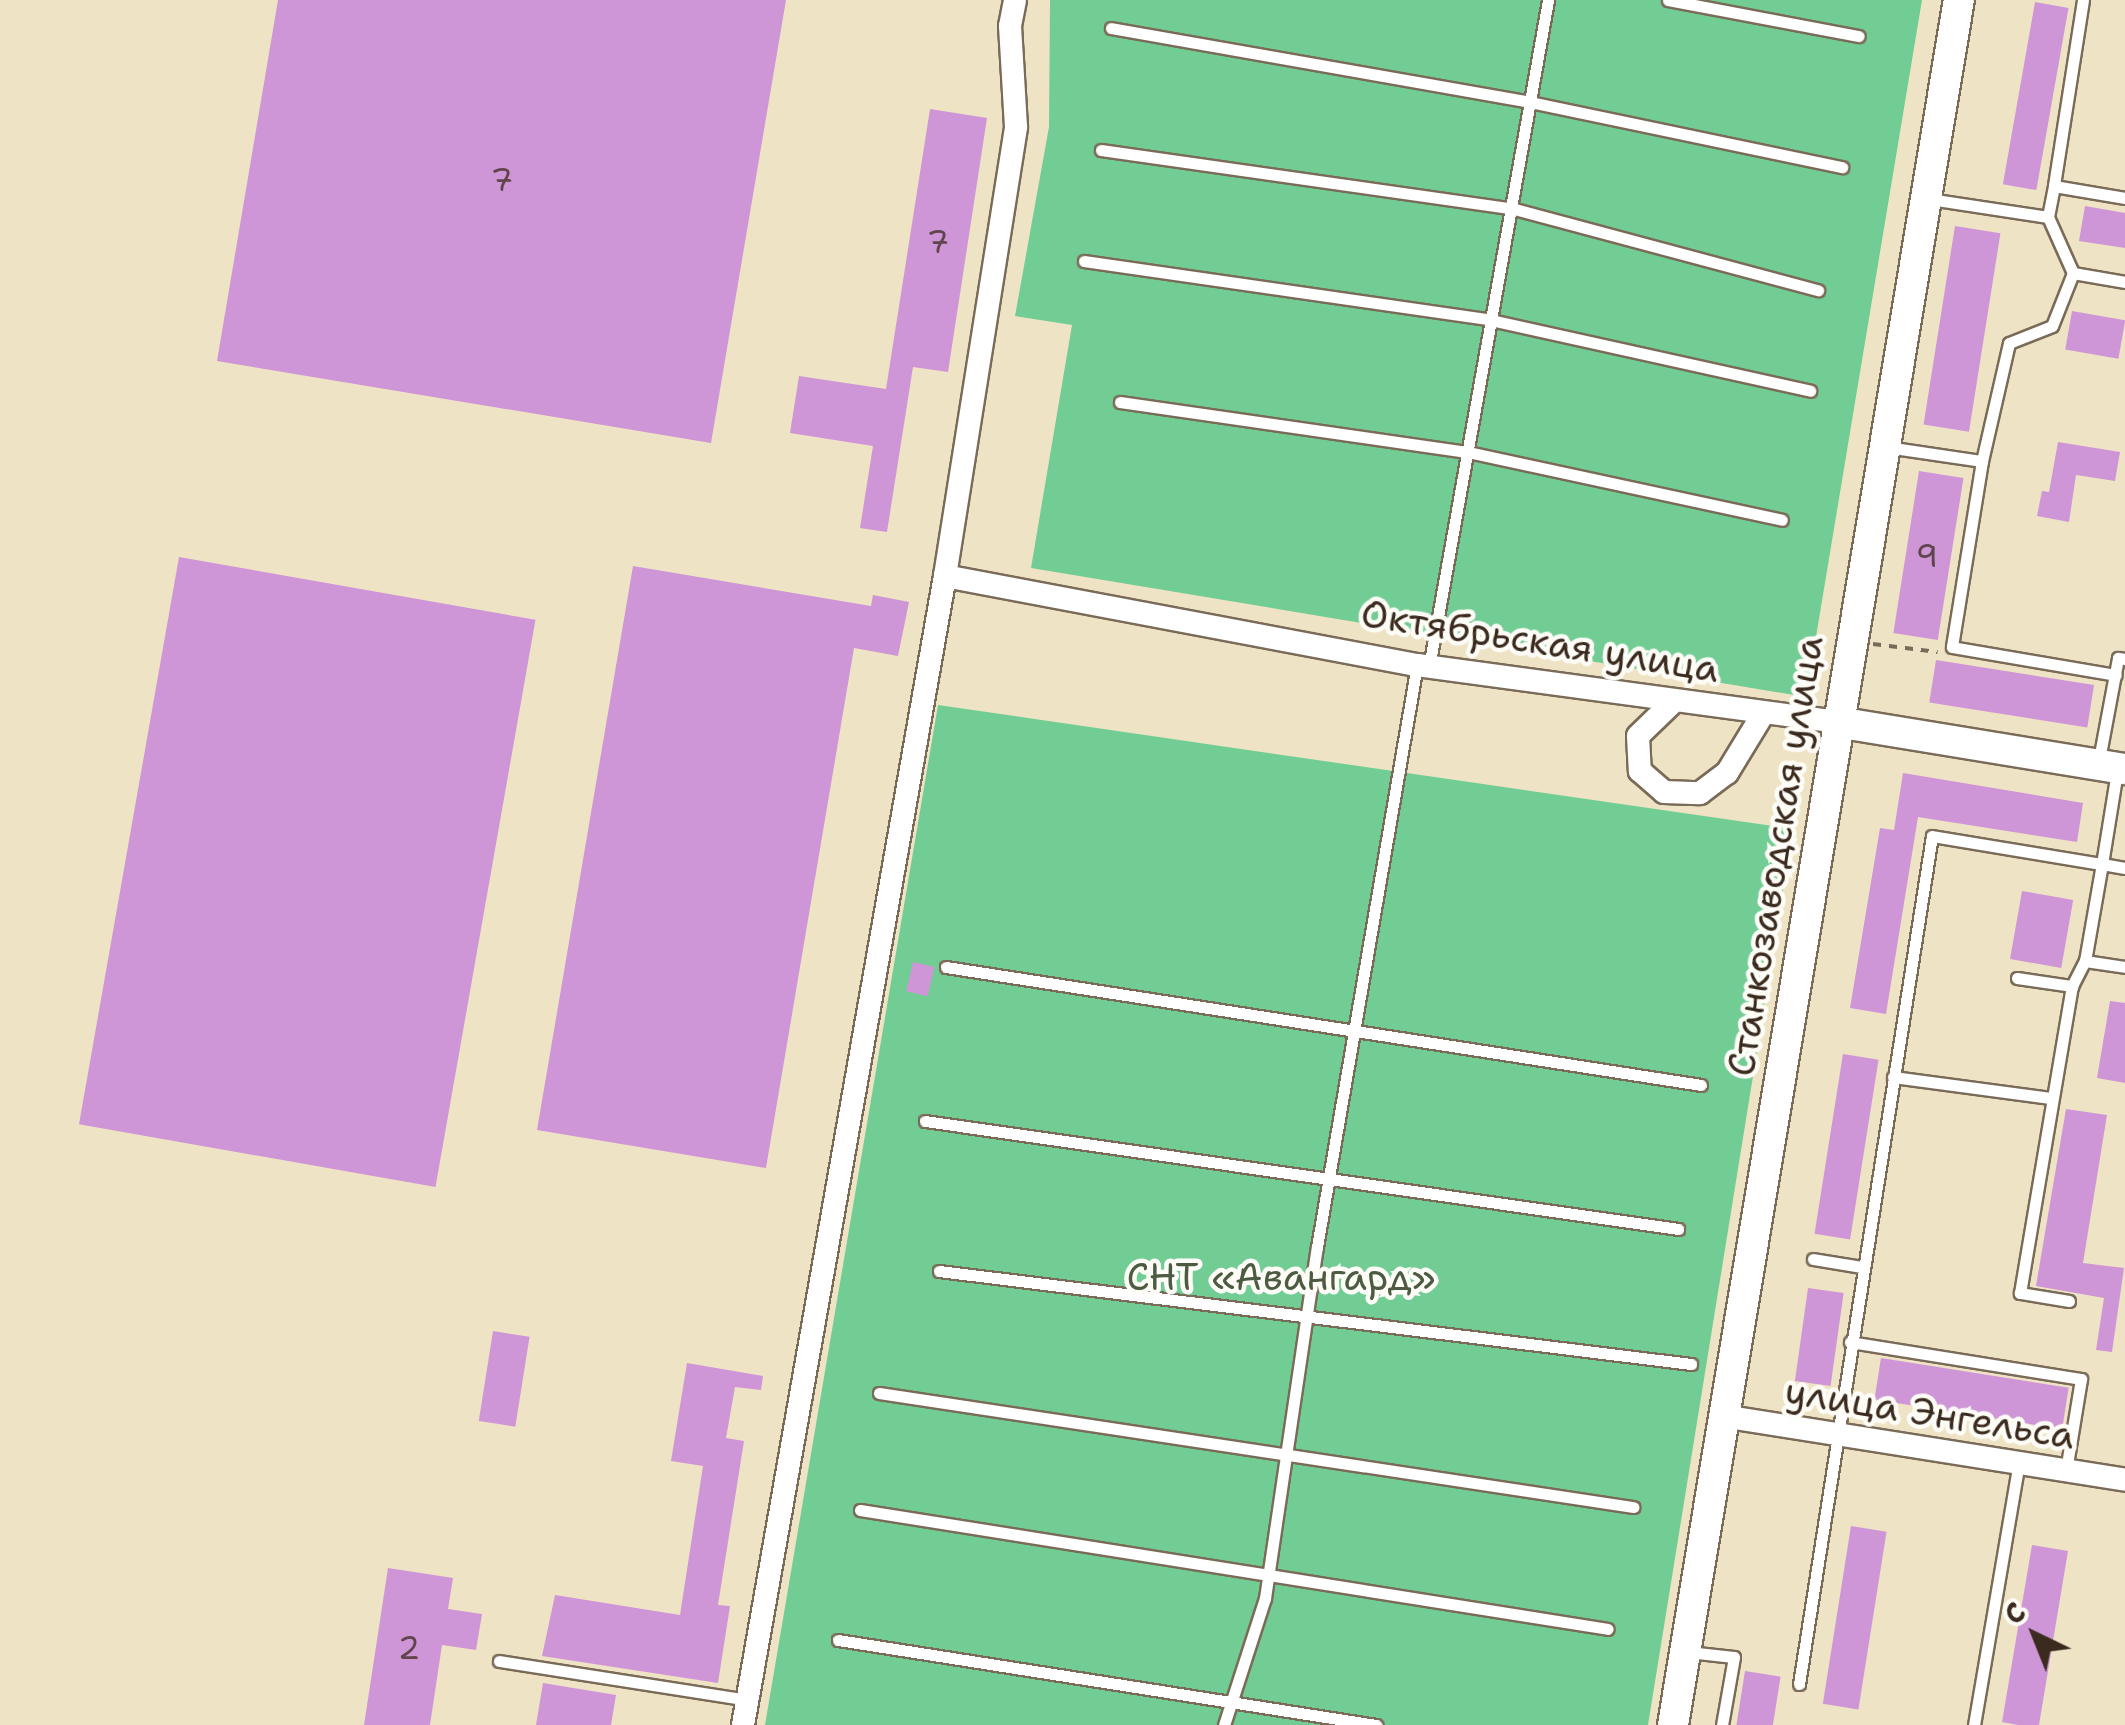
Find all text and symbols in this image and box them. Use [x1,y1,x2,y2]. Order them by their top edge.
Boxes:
house number: 7 [491,161,513,199]
house number: 7 [927,223,949,261]
house number: 9 [1916,537,1938,575]
street label: Октябрьская улица [1358,590,1722,692]
street label: Станкозаводская улица [1718,633,1832,1079]
park label: СНТ «Авангард» [1126,1254,1436,1300]
street label: улица Энгельса [1782,1368,2078,1458]
north arrow [1985,1585,2085,1685]
text: С [1995,1593,2034,1633]
house number: 2 [398,1629,420,1667]

